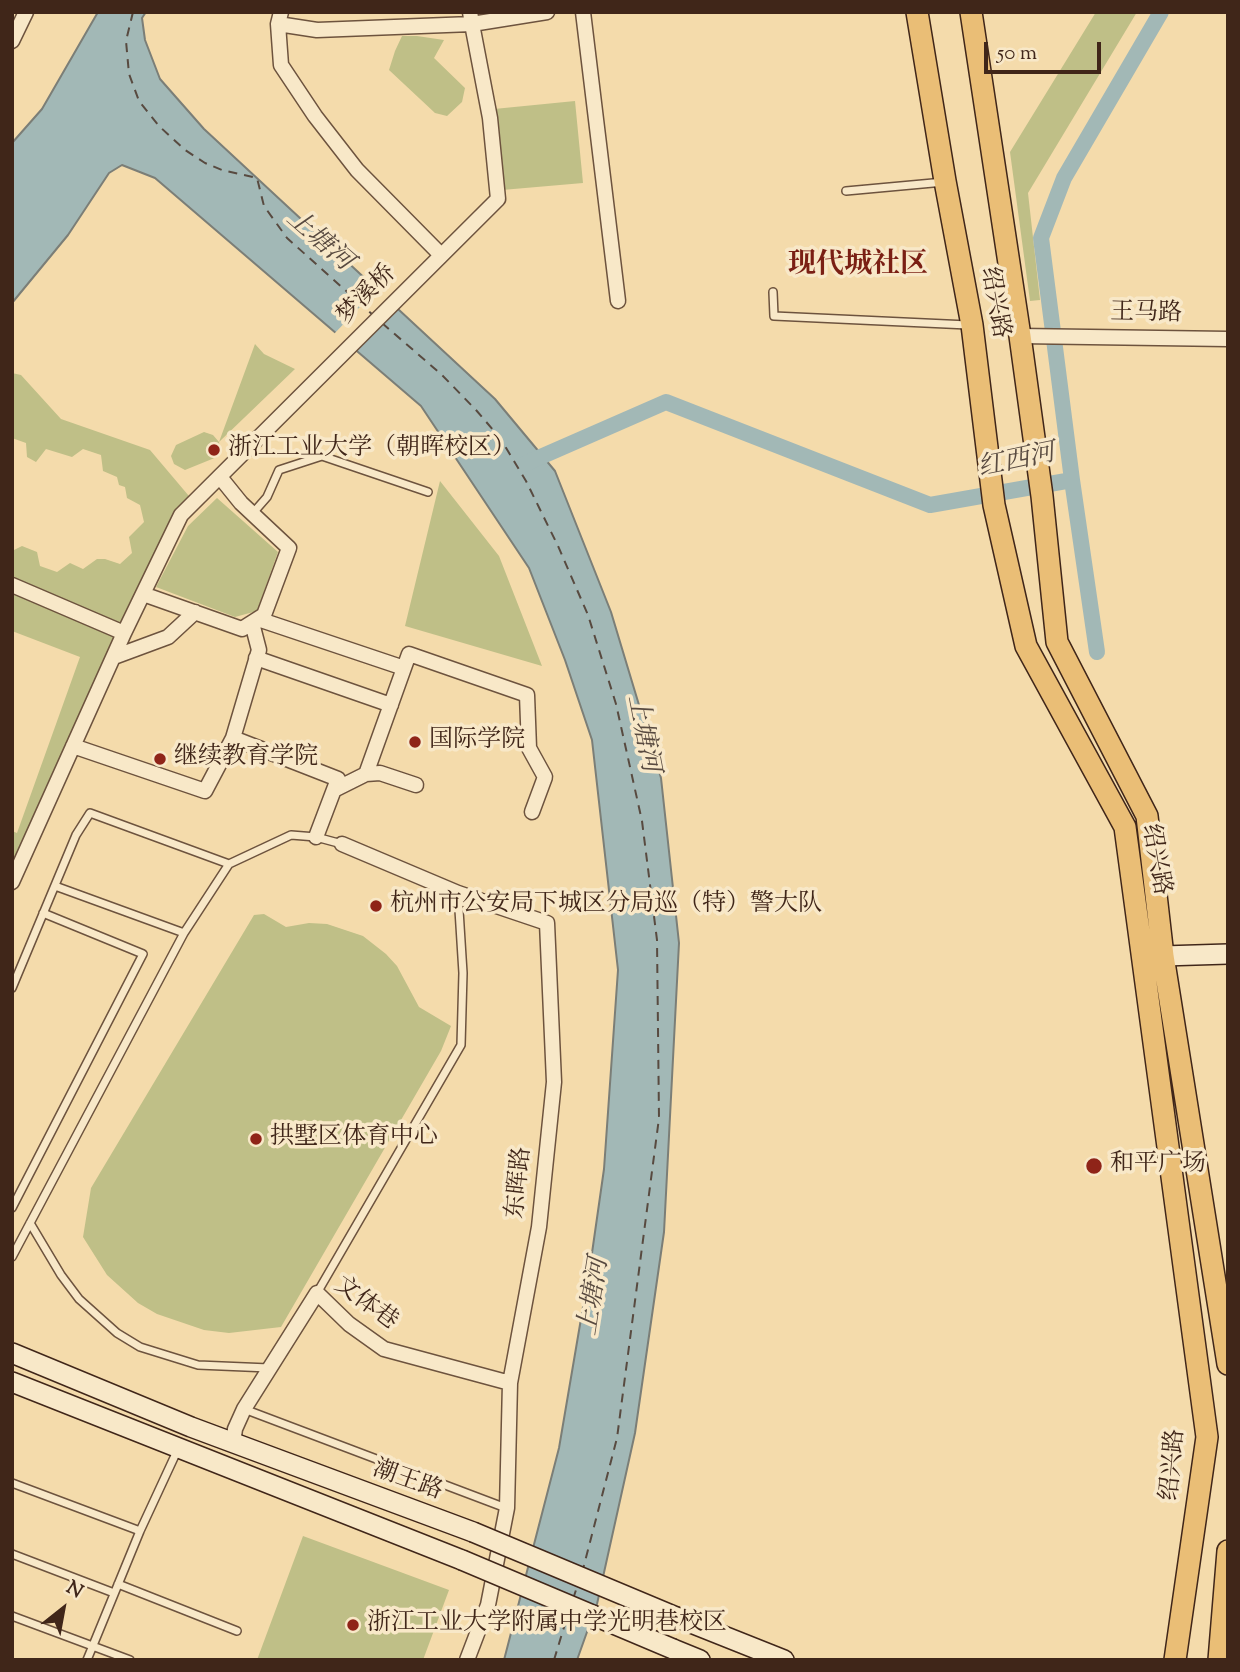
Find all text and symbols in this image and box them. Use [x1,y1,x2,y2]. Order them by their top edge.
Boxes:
scale bar [988,28,1105,72]
text: 50 m [997,39,1037,69]
water label: 上塘河 [278,205,358,279]
district label: 现代城社区 [788,250,928,284]
street label: 梦溪桥 [332,260,404,332]
street label: 绍兴路 [973,265,1013,341]
street label: 王马路 [1110,300,1182,330]
place label: 浙江工业大学（朝晖校区） [228,436,516,464]
water label: 红西河 [976,440,1058,486]
marker: 浙江工业大学（朝晖校区） [206,442,222,458]
water label: 上塘河 [618,693,664,775]
place label: 国际学院 [429,728,525,756]
marker: 国际学院 [407,734,423,750]
place label: 继续教育学院 [174,745,318,773]
marker: 继续教育学院 [152,751,168,767]
street label: 绍兴路 [1134,822,1174,898]
place label: 杭州市公安局下城区分局巡（特）警大队 [390,892,822,920]
marker: 杭州市公安局下城区分局巡（特）警大队 [368,898,384,914]
place label: 拱墅区体育中心 [270,1125,438,1153]
marker: 拱墅区体育中心 [248,1131,264,1147]
street label: 东晖路 [503,1146,539,1220]
place label: 和平广场 [1110,1152,1206,1180]
marker: 和平广场 [1084,1156,1104,1176]
water label: 上塘河 [574,1256,618,1338]
street label: 文体巷 [327,1272,403,1338]
street label: 绍兴路 [1158,1428,1192,1502]
street label: 潮王路 [368,1456,446,1508]
north arrow [28,1574,98,1644]
text: N [61,1575,88,1606]
place label: 浙江工业大学附属中学光明巷校区 [367,1611,727,1639]
marker: 浙江工业大学附属中学光明巷校区 [345,1617,361,1633]

